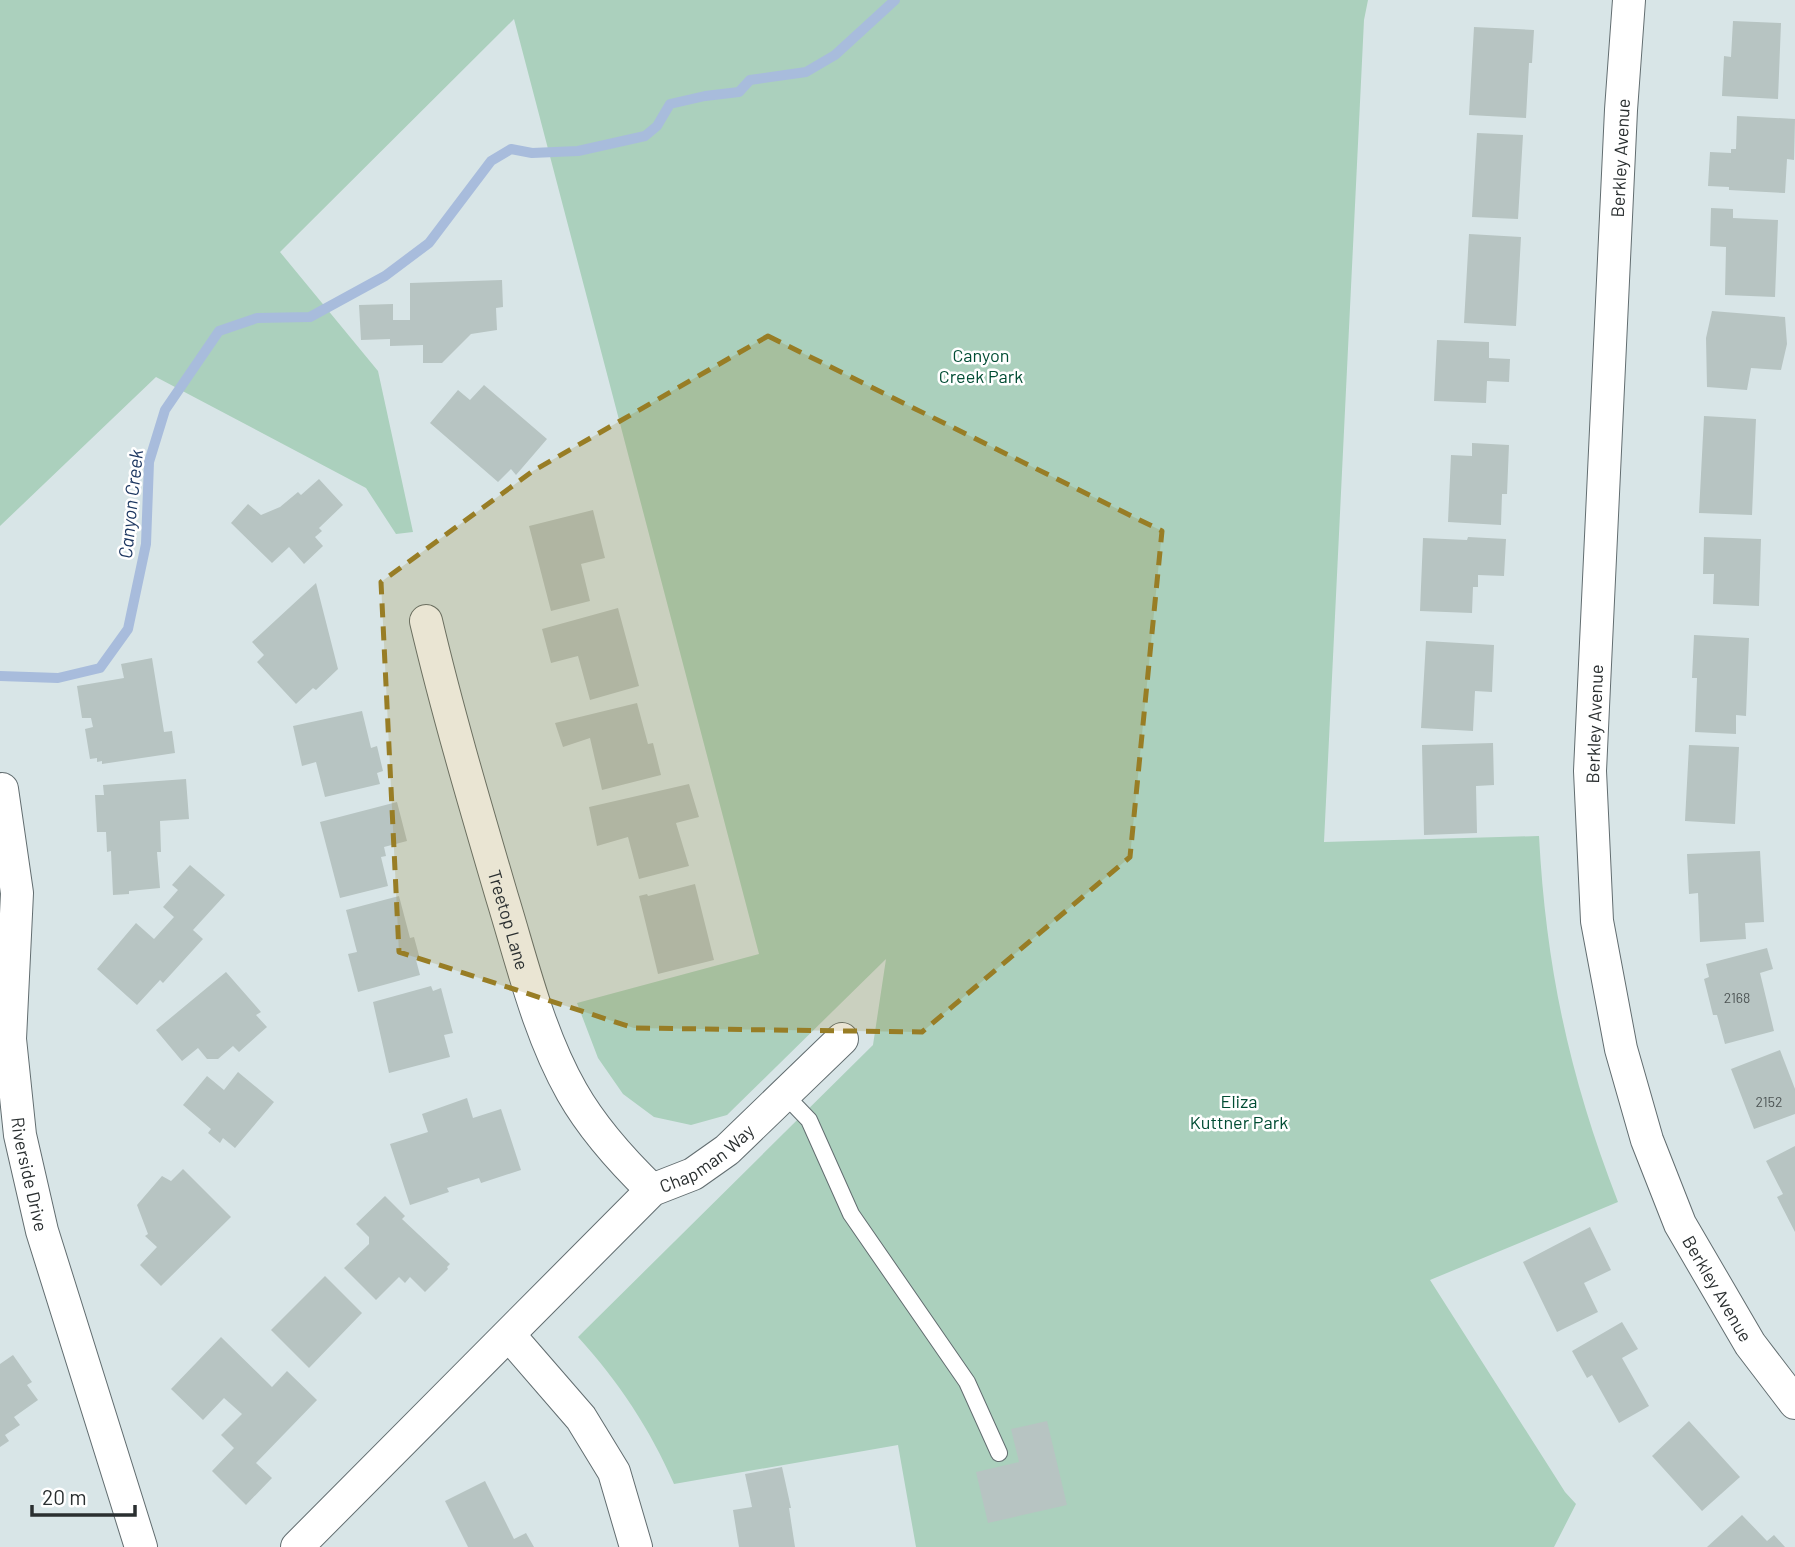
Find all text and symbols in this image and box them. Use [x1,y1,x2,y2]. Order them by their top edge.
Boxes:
street label: Berkley Avenue [1606,98,1634,218]
park label: Canyon Creek Park [939,344,1023,387]
water label: Canyon Creek [113,448,147,560]
street label: Berkley Avenue [1581,664,1607,784]
street label: Treetop Lane [484,867,534,972]
house number: 2168 [1724,989,1750,1006]
park label: Eliza Kuttner Park [1190,1090,1288,1133]
house number: 2152 [1756,1093,1782,1110]
street label: Riverside Drive [7,1116,53,1233]
street label: Chapman Way [656,1119,758,1197]
street label: Berkley Avenue [1678,1231,1757,1346]
scale bar [32,1474,135,1518]
text: 20 m [42,1484,87,1509]

